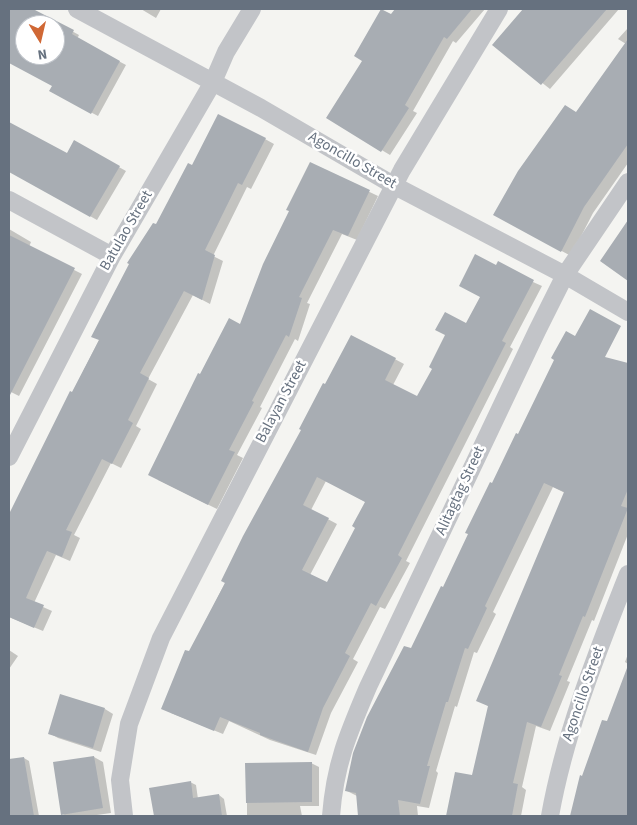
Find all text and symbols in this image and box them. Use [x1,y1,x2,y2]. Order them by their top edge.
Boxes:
north arrow [15,15,65,65]
text: N [36,43,48,64]
street label: Agoncillo Street [305,129,399,193]
street label: Batulao Street [97,188,157,274]
street label: Balayan Street [253,358,311,446]
street label: Alitagtag Street [433,444,489,538]
street label: Agoncillo Street [559,644,609,744]

